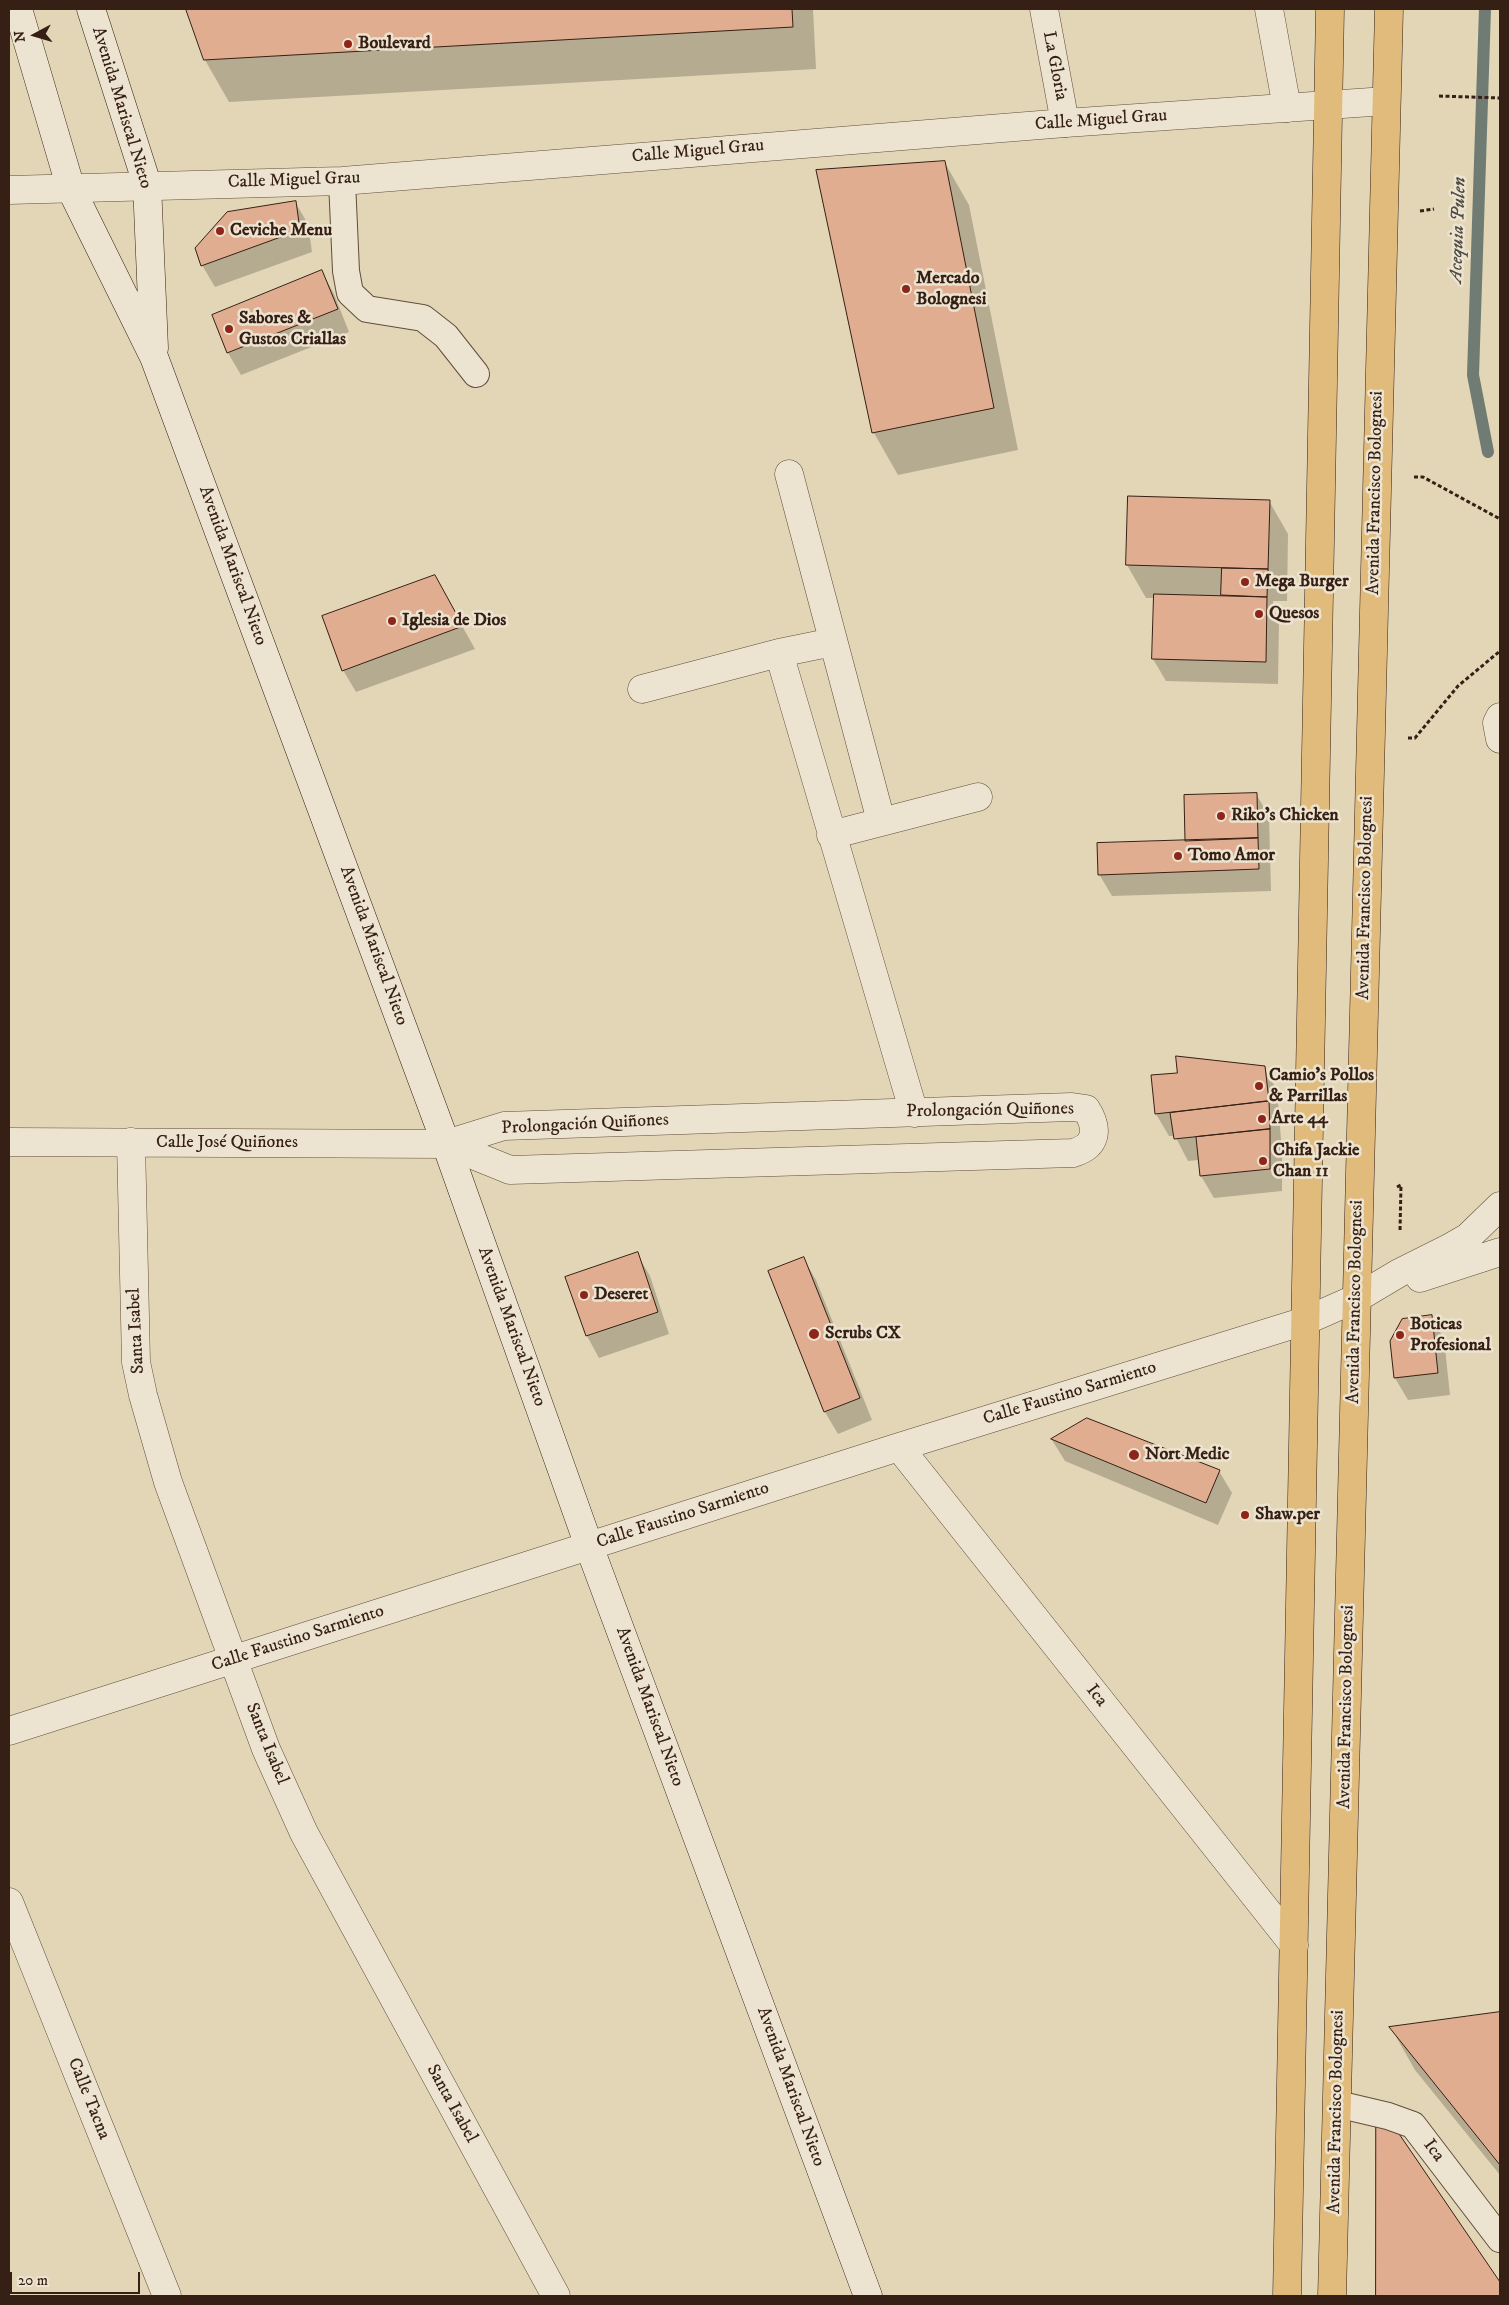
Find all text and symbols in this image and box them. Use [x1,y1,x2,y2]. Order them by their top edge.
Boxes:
north arrow [10,10,60,60]
street label: Avenida Mariscal Nieto [86,25,156,191]
text: N [11,30,30,43]
street label: La Gloria [1037,30,1071,102]
place label: Boulevard [358,33,431,55]
marker: Boulevard [342,38,354,50]
street label: Calle Miguel Grau [1034,106,1168,136]
street label: Calle Miguel Grau [631,135,765,169]
street label: Calle Miguel Grau [227,168,361,194]
water label: Acequia Pulen [1446,177,1472,283]
place label: Ceviche Menu [230,220,332,242]
marker: Ceviche Menu [214,225,226,237]
place label: Mercado Bolognesi [916,268,986,310]
marker: Mercado Bolognesi [900,283,912,295]
place label: Sabores & Gustos Criallas [239,308,346,350]
marker: Sabores & Gustos Criallas [223,323,235,335]
street label: Avenida Francisco Bolognesi [1363,391,1389,595]
street label: Avenida Mariscal Nieto [193,483,271,649]
place label: Mega Burger [1255,571,1349,593]
marker: Mega Burger [1239,576,1251,588]
place label: Quesos [1269,603,1319,625]
marker: Quesos [1253,608,1265,620]
place label: Iglesia de Dios [402,610,506,632]
marker: Iglesia de Dios [386,615,398,627]
street label: Avenida Francisco Bolognesi [1353,796,1379,1000]
place label: Riko's Chicken [1231,805,1339,827]
marker: Riko's Chicken [1215,810,1227,822]
place label: Tomo Amor [1188,845,1275,867]
marker: Tomo Amor [1172,850,1184,862]
street label: Avenida Mariscal Nieto [334,863,412,1029]
place label: Camio's Pollos & Parrillas [1269,1065,1374,1108]
marker: Camio's Pollos & Parrillas [1253,1080,1265,1092]
street label: Prolongación Quiñones [906,1099,1074,1123]
place label: Arte 44 [1272,1108,1328,1130]
street label: Prolongación Quiñones [501,1110,669,1140]
marker: Arte 44 [1256,1113,1268,1125]
street label: Calle José Quiñones [156,1132,298,1154]
place label: Chifa Jackie Chan 11 [1273,1140,1360,1182]
marker: Chifa Jackie Chan 11 [1257,1155,1269,1167]
street label: Avenida Francisco Bolognesi [1343,1200,1369,1404]
street label: Avenida Mariscal Nieto [472,1244,550,1410]
place label: Deseret [594,1284,648,1306]
street label: Santa Isabel [124,1287,150,1375]
marker: Deseret [578,1289,590,1301]
place label: Boticas Profesional [1410,1314,1491,1356]
place label: Scrubs CX [825,1323,901,1345]
marker: Scrubs CX [807,1327,821,1341]
marker: Boticas Profesional [1394,1329,1406,1341]
street label: Calle Faustino Sarmiento [981,1357,1159,1431]
place label: Nort Medic [1145,1444,1229,1466]
marker: Nort Medic [1127,1448,1141,1462]
street label: Calle Faustino Sarmiento [594,1478,772,1554]
place label: Shaw.per [1255,1504,1320,1526]
marker: Shaw.per [1239,1509,1251,1521]
street label: Calle Faustino Sarmiento [209,1601,387,1677]
street label: Avenida Francisco Bolognesi [1334,1605,1360,1809]
street label: Avenida Mariscal Nieto [610,1624,688,1790]
street label: Ica [1081,1680,1111,1712]
street label: Santa Isabel [240,1700,292,1788]
street label: Avenida Mariscal Nieto [751,2004,829,2170]
street label: Avenida Francisco Bolognesi [1324,2010,1350,2214]
street label: Calle Tacna [62,2055,114,2143]
street label: Santa Isabel [421,2061,481,2147]
street label: Ica [1418,2135,1448,2167]
scale bar [12,2262,142,2294]
text: 20 m [18,2271,48,2290]

